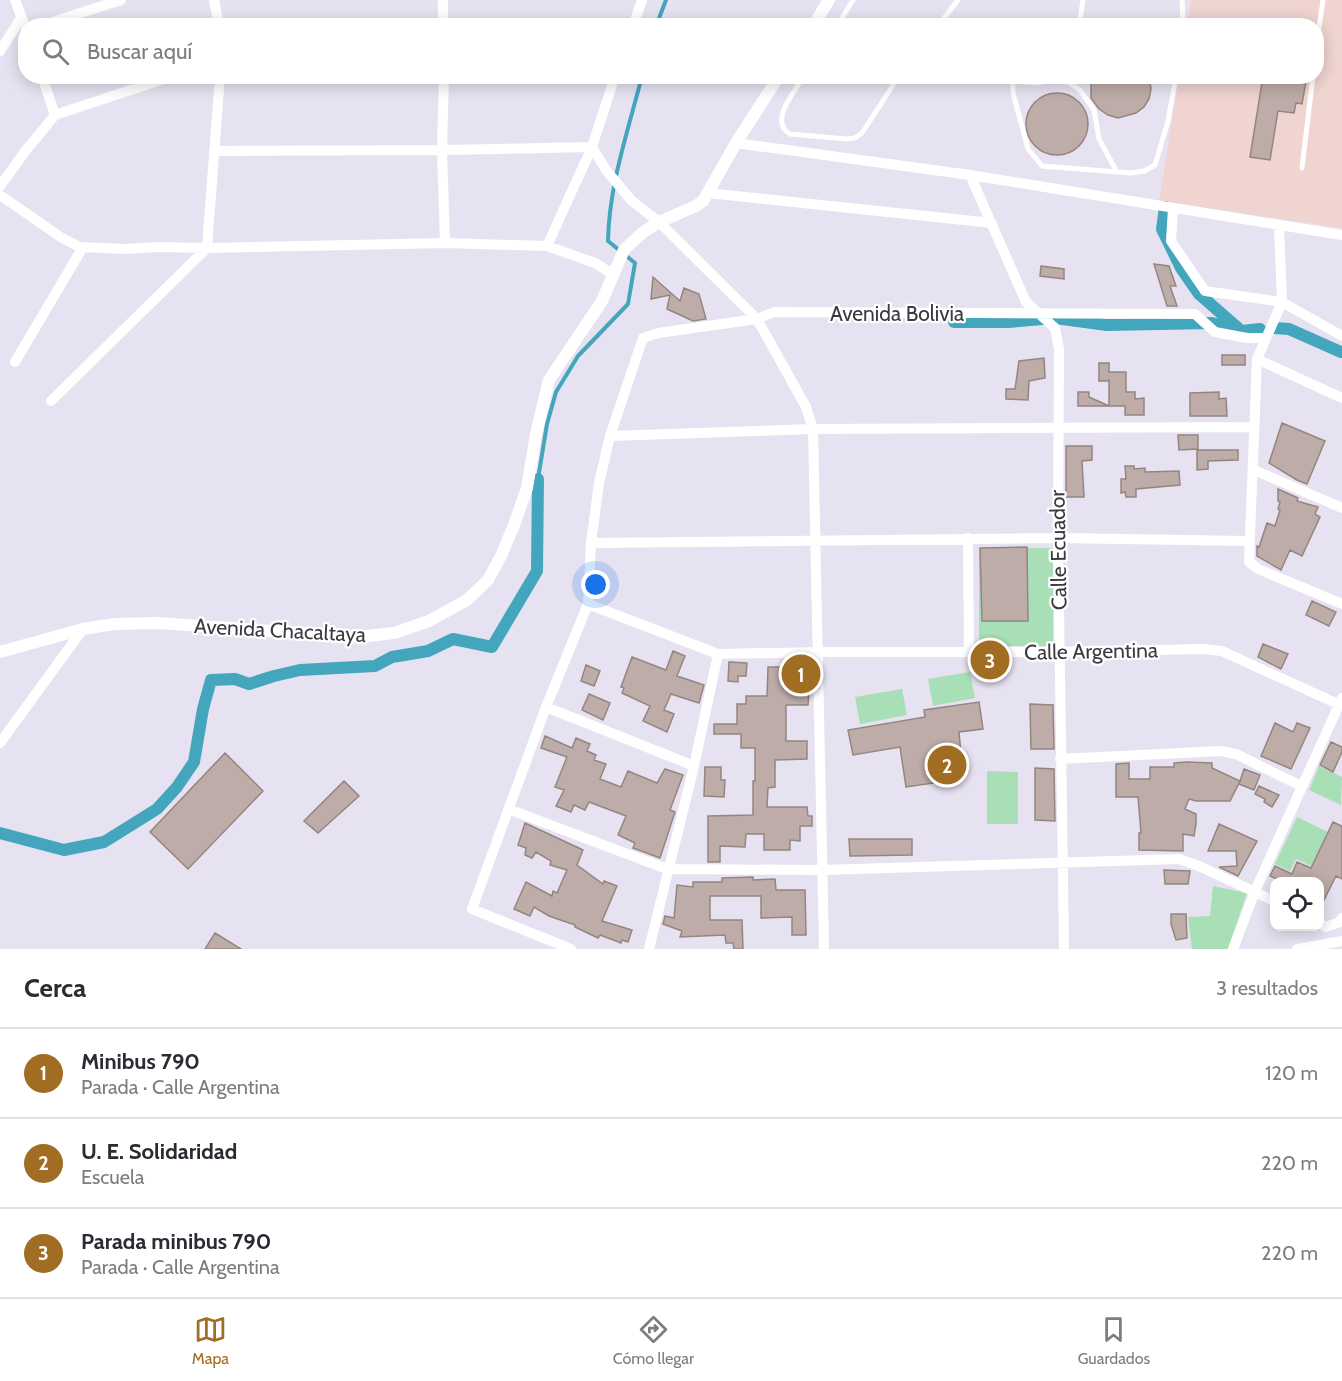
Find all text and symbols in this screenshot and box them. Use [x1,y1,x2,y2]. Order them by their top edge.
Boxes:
search box [18,18,1324,84]
icon: search [39,35,72,68]
text: Buscar aquí [87,38,192,65]
street label: Avenida Bolivia [830,301,964,326]
street label: Calle Ecuador [1044,489,1072,610]
your location [581,570,610,599]
street label: Avenida Chacaltaya [194,613,366,647]
street label: Calle Argentina [1024,637,1158,665]
pin: 3 [970,638,1010,682]
pin: 1 [782,652,820,696]
pin: 2 [928,742,966,788]
map controls [1270,877,1324,931]
button: locate [1270,877,1324,931]
text: Cerca [24,972,86,1004]
text: 3 resultados [1216,976,1318,1000]
text: Minibus 790 [81,1048,200,1075]
text: 1 [40,1061,47,1085]
text: 120 m [1265,1061,1318,1085]
text: Parada · Calle Argentina [81,1075,280,1099]
text: U. E. Solidaridad [81,1138,237,1165]
text: 2 [38,1151,49,1175]
text: 220 m [1261,1151,1318,1175]
text: Escuela [81,1165,144,1189]
text: Parada minibus 790 [81,1228,271,1255]
text: 3 [38,1241,49,1265]
text: 220 m [1261,1241,1318,1265]
text: Parada · Calle Argentina [81,1255,280,1279]
tab: Mapa [192,1313,229,1368]
tab: Cómo llegar [613,1313,694,1368]
tab: Guardados [1078,1313,1150,1368]

